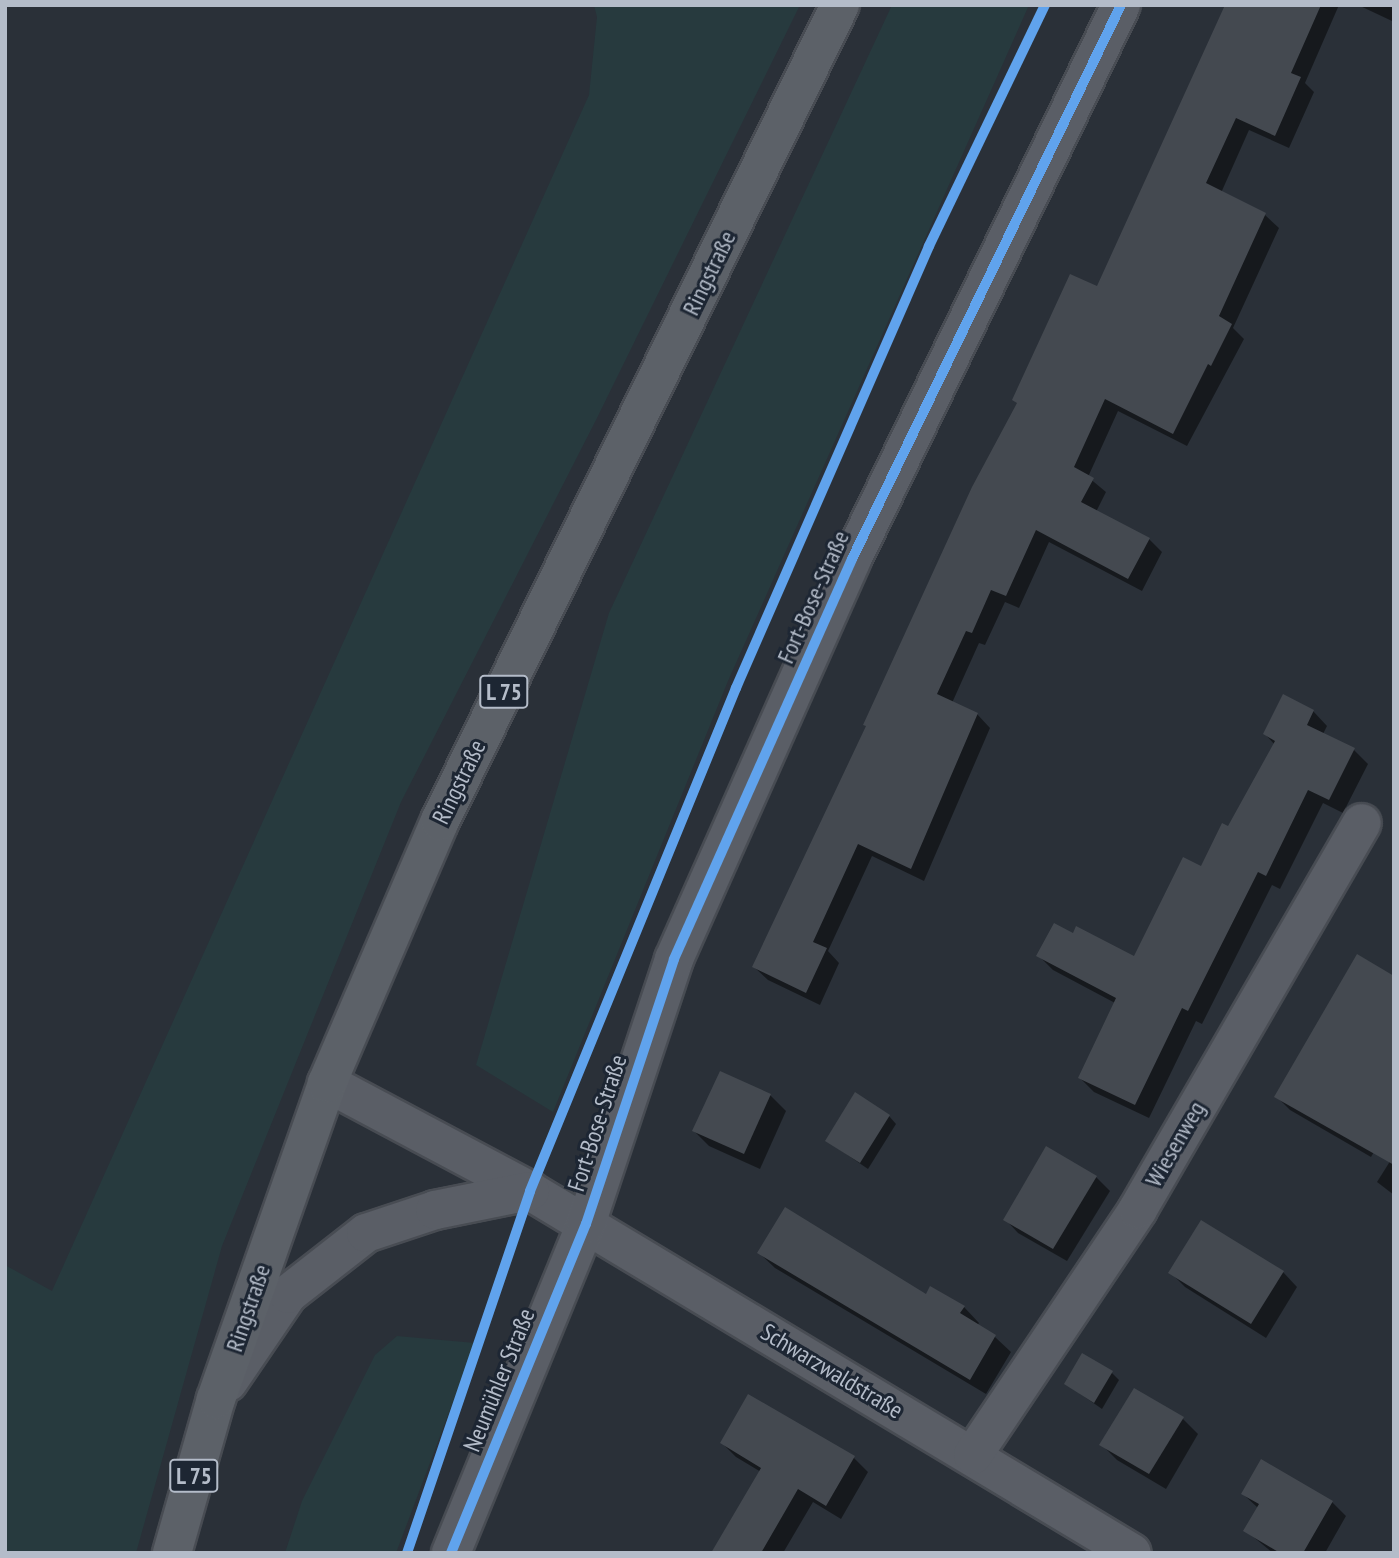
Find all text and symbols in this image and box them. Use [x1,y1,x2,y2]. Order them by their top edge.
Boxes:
street label: Ringstraße [676,226,742,320]
street label: Fort-Bose-Straße [771,526,855,668]
road number: L 75 [478,672,530,712]
street label: Ringstraße [426,735,492,829]
street label: Fort-Bose-Straße [561,1051,633,1195]
street label: Wiesenweg [1139,1096,1211,1192]
street label: Ringstraße [220,1261,276,1355]
street label: Neumühler Straße [457,1304,541,1456]
street label: Schwarzwaldstraße [756,1317,908,1425]
road number: L 75 [168,1456,220,1496]

